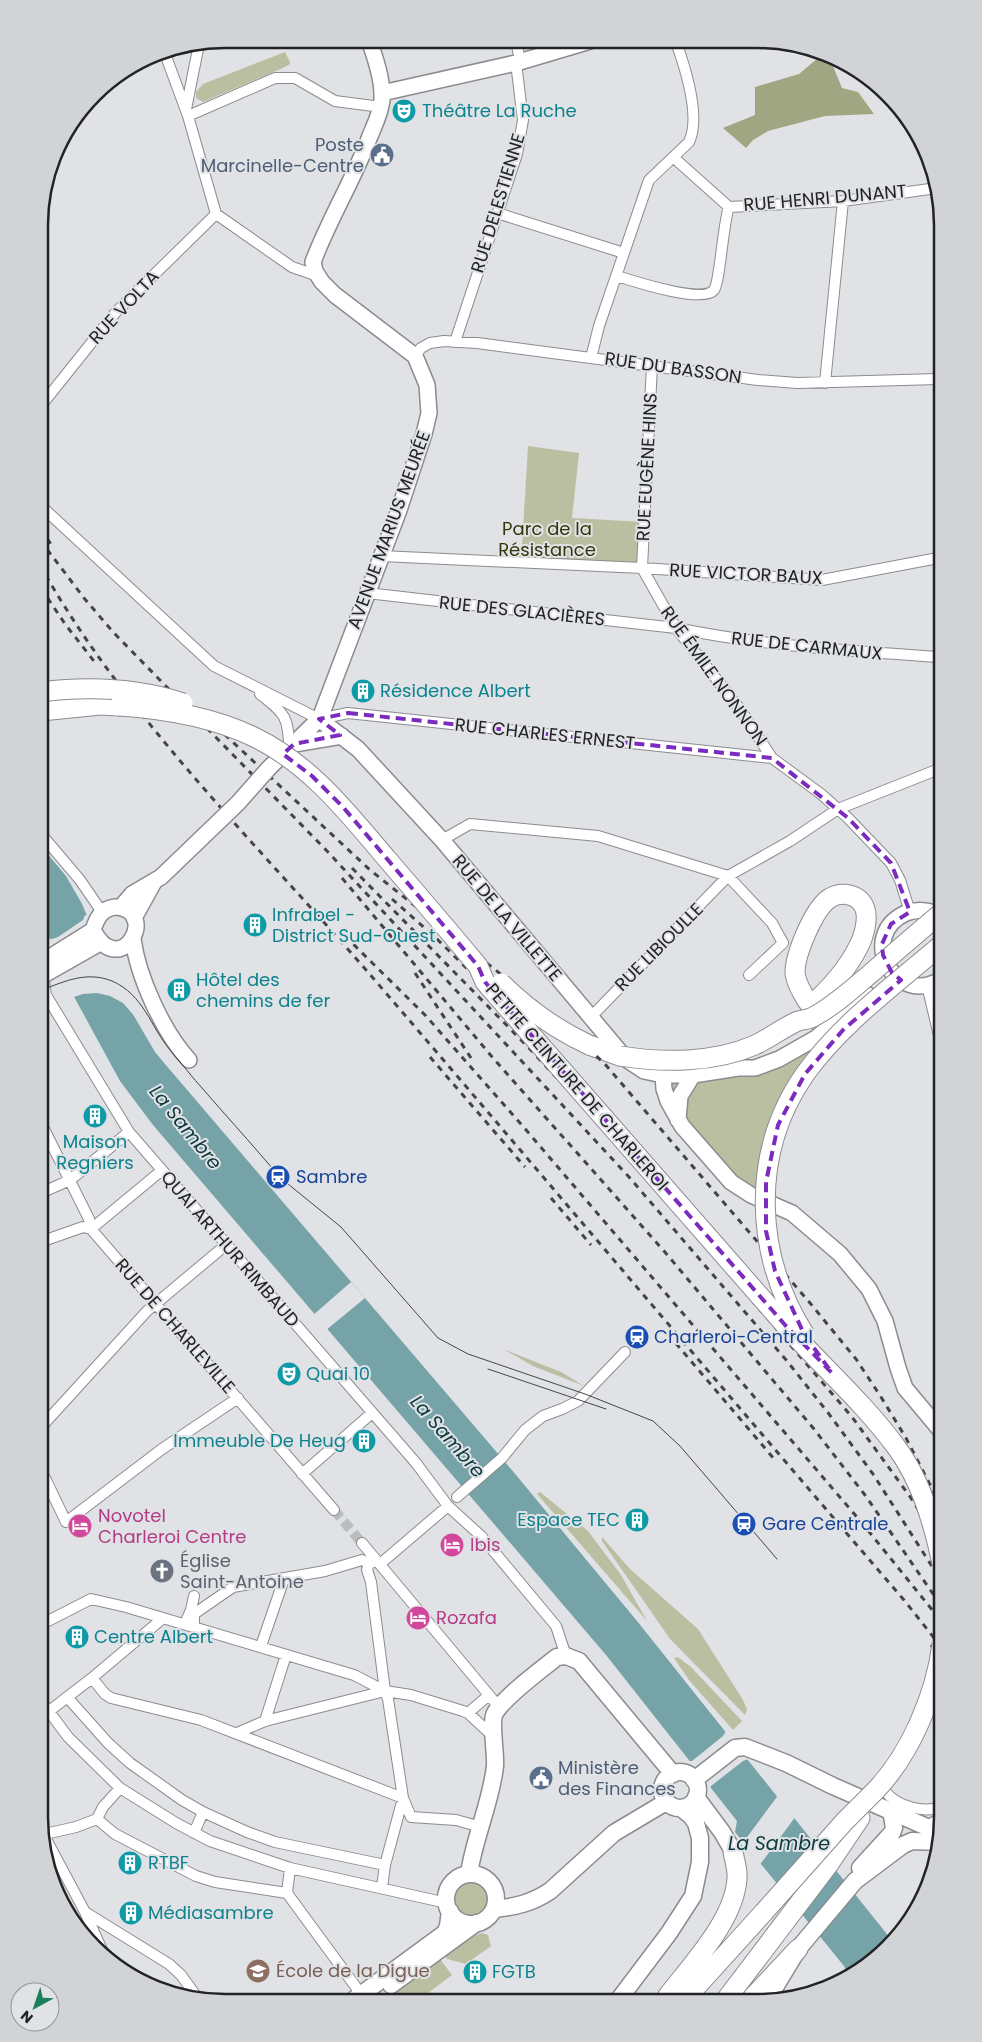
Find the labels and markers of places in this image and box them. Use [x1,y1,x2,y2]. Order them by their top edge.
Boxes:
theatre icon: Théâtre La Ruche [391,98,417,124]
place label: Théâtre La Ruche [422,98,577,123]
place label: Poste Marcinelle-Centre [201,132,364,178]
public building icon: Poste Marcinelle-Centre [369,142,395,168]
building icon: Résidence Albert [350,678,376,704]
place label: Résidence Albert [380,678,531,703]
place label: Infrabel - District Sud-Ouest [272,902,435,948]
building icon: Infrabel - District Sud-Ouest [242,912,268,938]
place label: Hôtel des chemins de fer [196,967,331,1013]
building icon: Hôtel des chemins de fer [166,977,192,1003]
building icon: Maison Regniers [82,1103,108,1129]
place label: Maison Regniers [56,1129,134,1175]
station icon: Sambre [265,1164,291,1190]
place label: Sambre [296,1164,367,1189]
station icon: Charleroi-Central [624,1324,650,1350]
place label: Charleroi-Central [654,1324,813,1349]
theatre icon: Quai 10 [276,1361,302,1387]
place label: Quai 10 [306,1361,370,1386]
place label: Immeuble De Heug [173,1428,346,1453]
building icon: Immeuble De Heug [351,1428,377,1454]
place label: Novotel Charleroi Centre [98,1503,246,1549]
place label: Espace TEC [517,1507,620,1532]
building icon: Espace TEC [624,1507,650,1533]
station icon: Gare Centrale [731,1511,757,1537]
place label: Gare Centrale [762,1511,888,1536]
hotel icon: Novotel Charleroi Centre [67,1513,93,1539]
hotel icon: Ibis [439,1532,465,1558]
place label: Ibis [470,1532,500,1557]
place label: Église Saint-Antoine [180,1548,304,1594]
church icon: Église Saint-Antoine [149,1558,175,1584]
hotel icon: Rozafa [405,1605,431,1631]
place label: Rozafa [436,1605,497,1630]
building icon: Centre Albert [64,1624,90,1650]
place label: Centre Albert [94,1624,213,1649]
place label: Ministère des Finances [558,1755,676,1801]
public building icon: Ministère des Finances [528,1765,554,1791]
building icon: RTBF [117,1850,143,1876]
place label: RTBF [148,1850,189,1875]
building icon: Médiasambre [118,1900,144,1926]
place label: Médiasambre [148,1900,274,1925]
school or university icon: École de la Digue [245,1958,271,1984]
place label: École de la Digue [276,1958,430,1983]
building icon: FGTB [462,1959,488,1985]
place label: FGTB [492,1959,536,1984]

